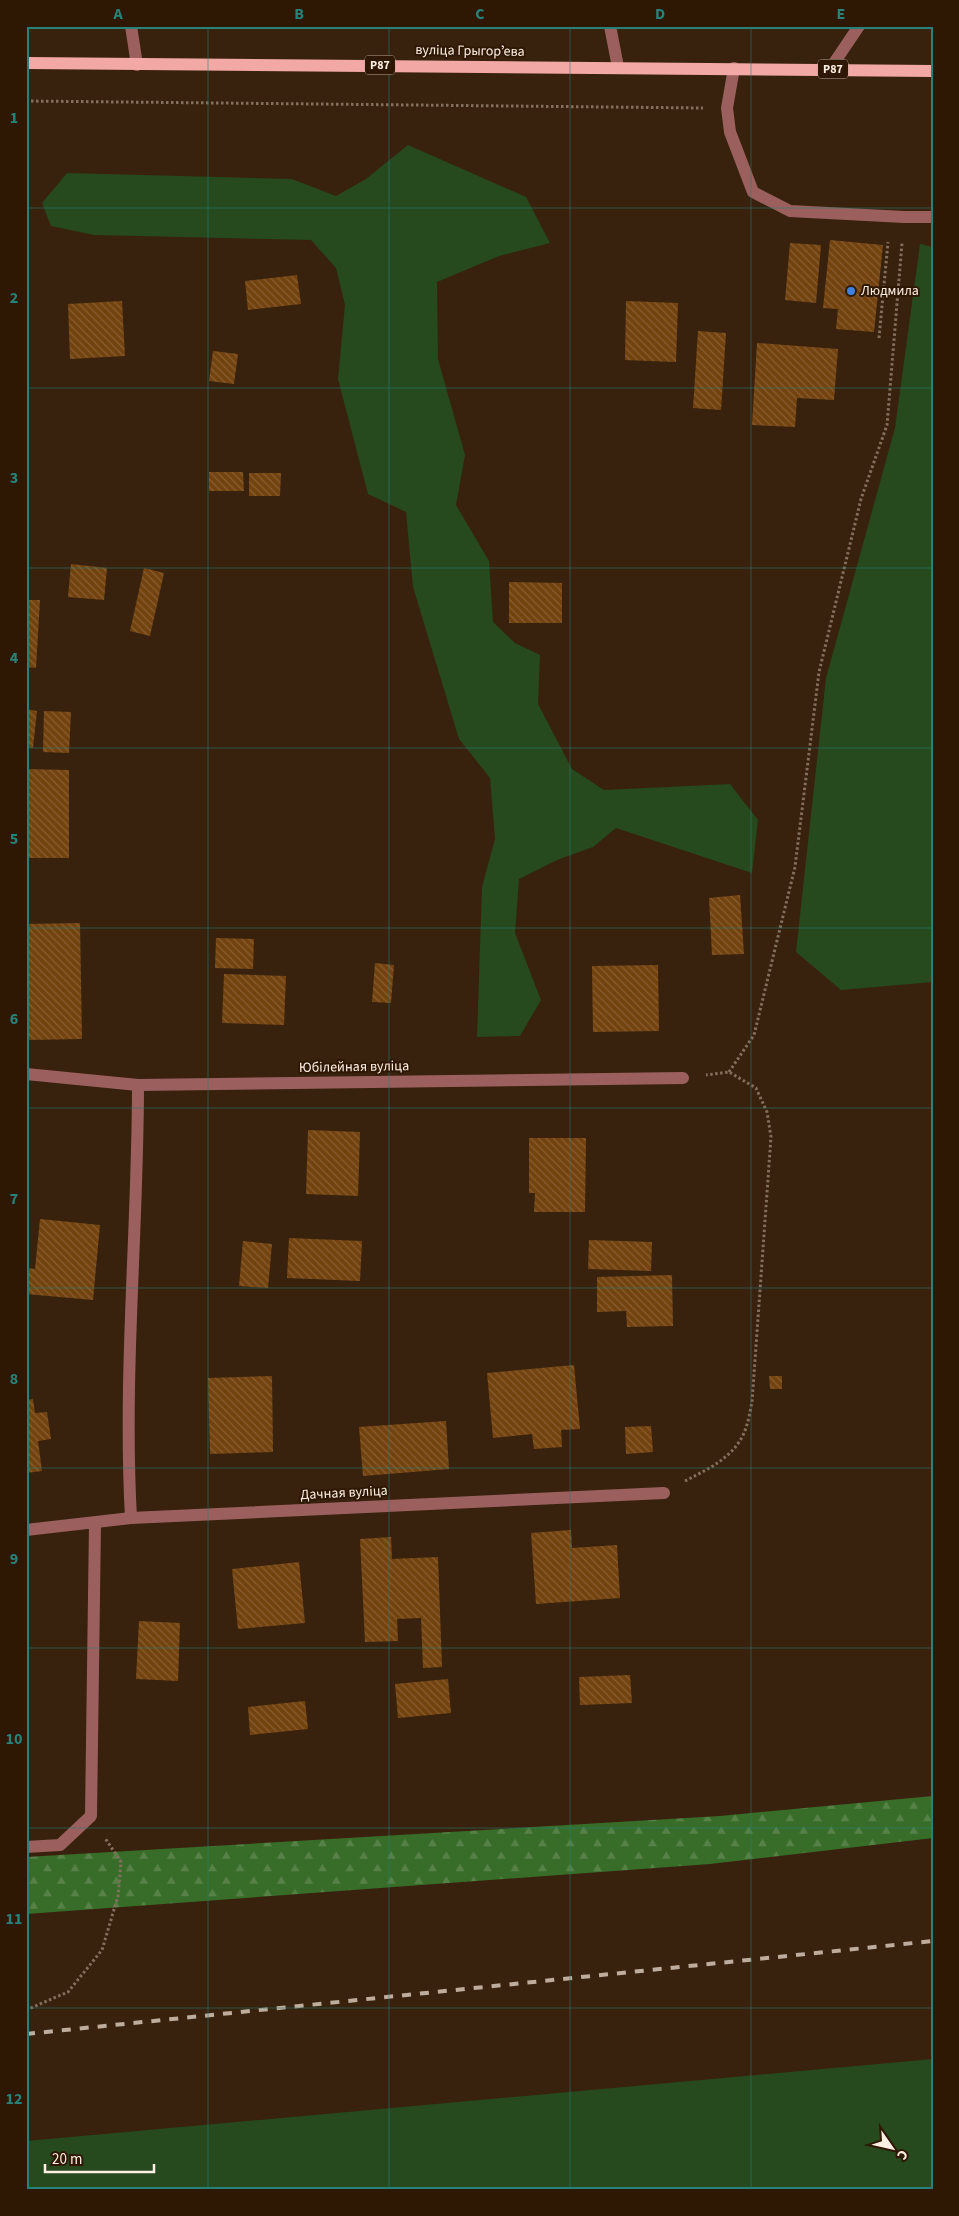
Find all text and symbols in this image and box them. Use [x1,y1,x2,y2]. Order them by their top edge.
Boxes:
text: A [112,3,123,25]
text: B [294,3,304,25]
text: C [475,3,485,25]
text: D [655,3,665,25]
text: E [837,3,845,25]
street label: вуліца Грыгорʼева [415,40,525,62]
road number: Р87 [365,56,395,74]
road number: Р87 [818,60,848,78]
text: 1 [10,107,18,129]
place label: Людмила [861,281,919,301]
marker: Людмила [845,285,857,297]
text: 2 [10,287,18,309]
text: 3 [10,467,18,489]
text: 4 [10,647,19,669]
text: 5 [10,828,18,850]
text: 6 [10,1008,18,1030]
street label: Юбілейная вуліца [299,1056,409,1078]
text: 7 [10,1188,18,1210]
text: 8 [10,1368,18,1390]
street label: Дачная вуліца [300,1481,388,1505]
text: 9 [10,1548,18,1570]
text: 10 [6,1728,22,1750]
text: 11 [6,1908,22,1930]
text: 12 [6,2088,22,2110]
north arrow [866,2124,916,2174]
scale bar [45,2141,154,2173]
text: С [891,2146,913,2164]
text: 20 m [52,2149,82,2170]

